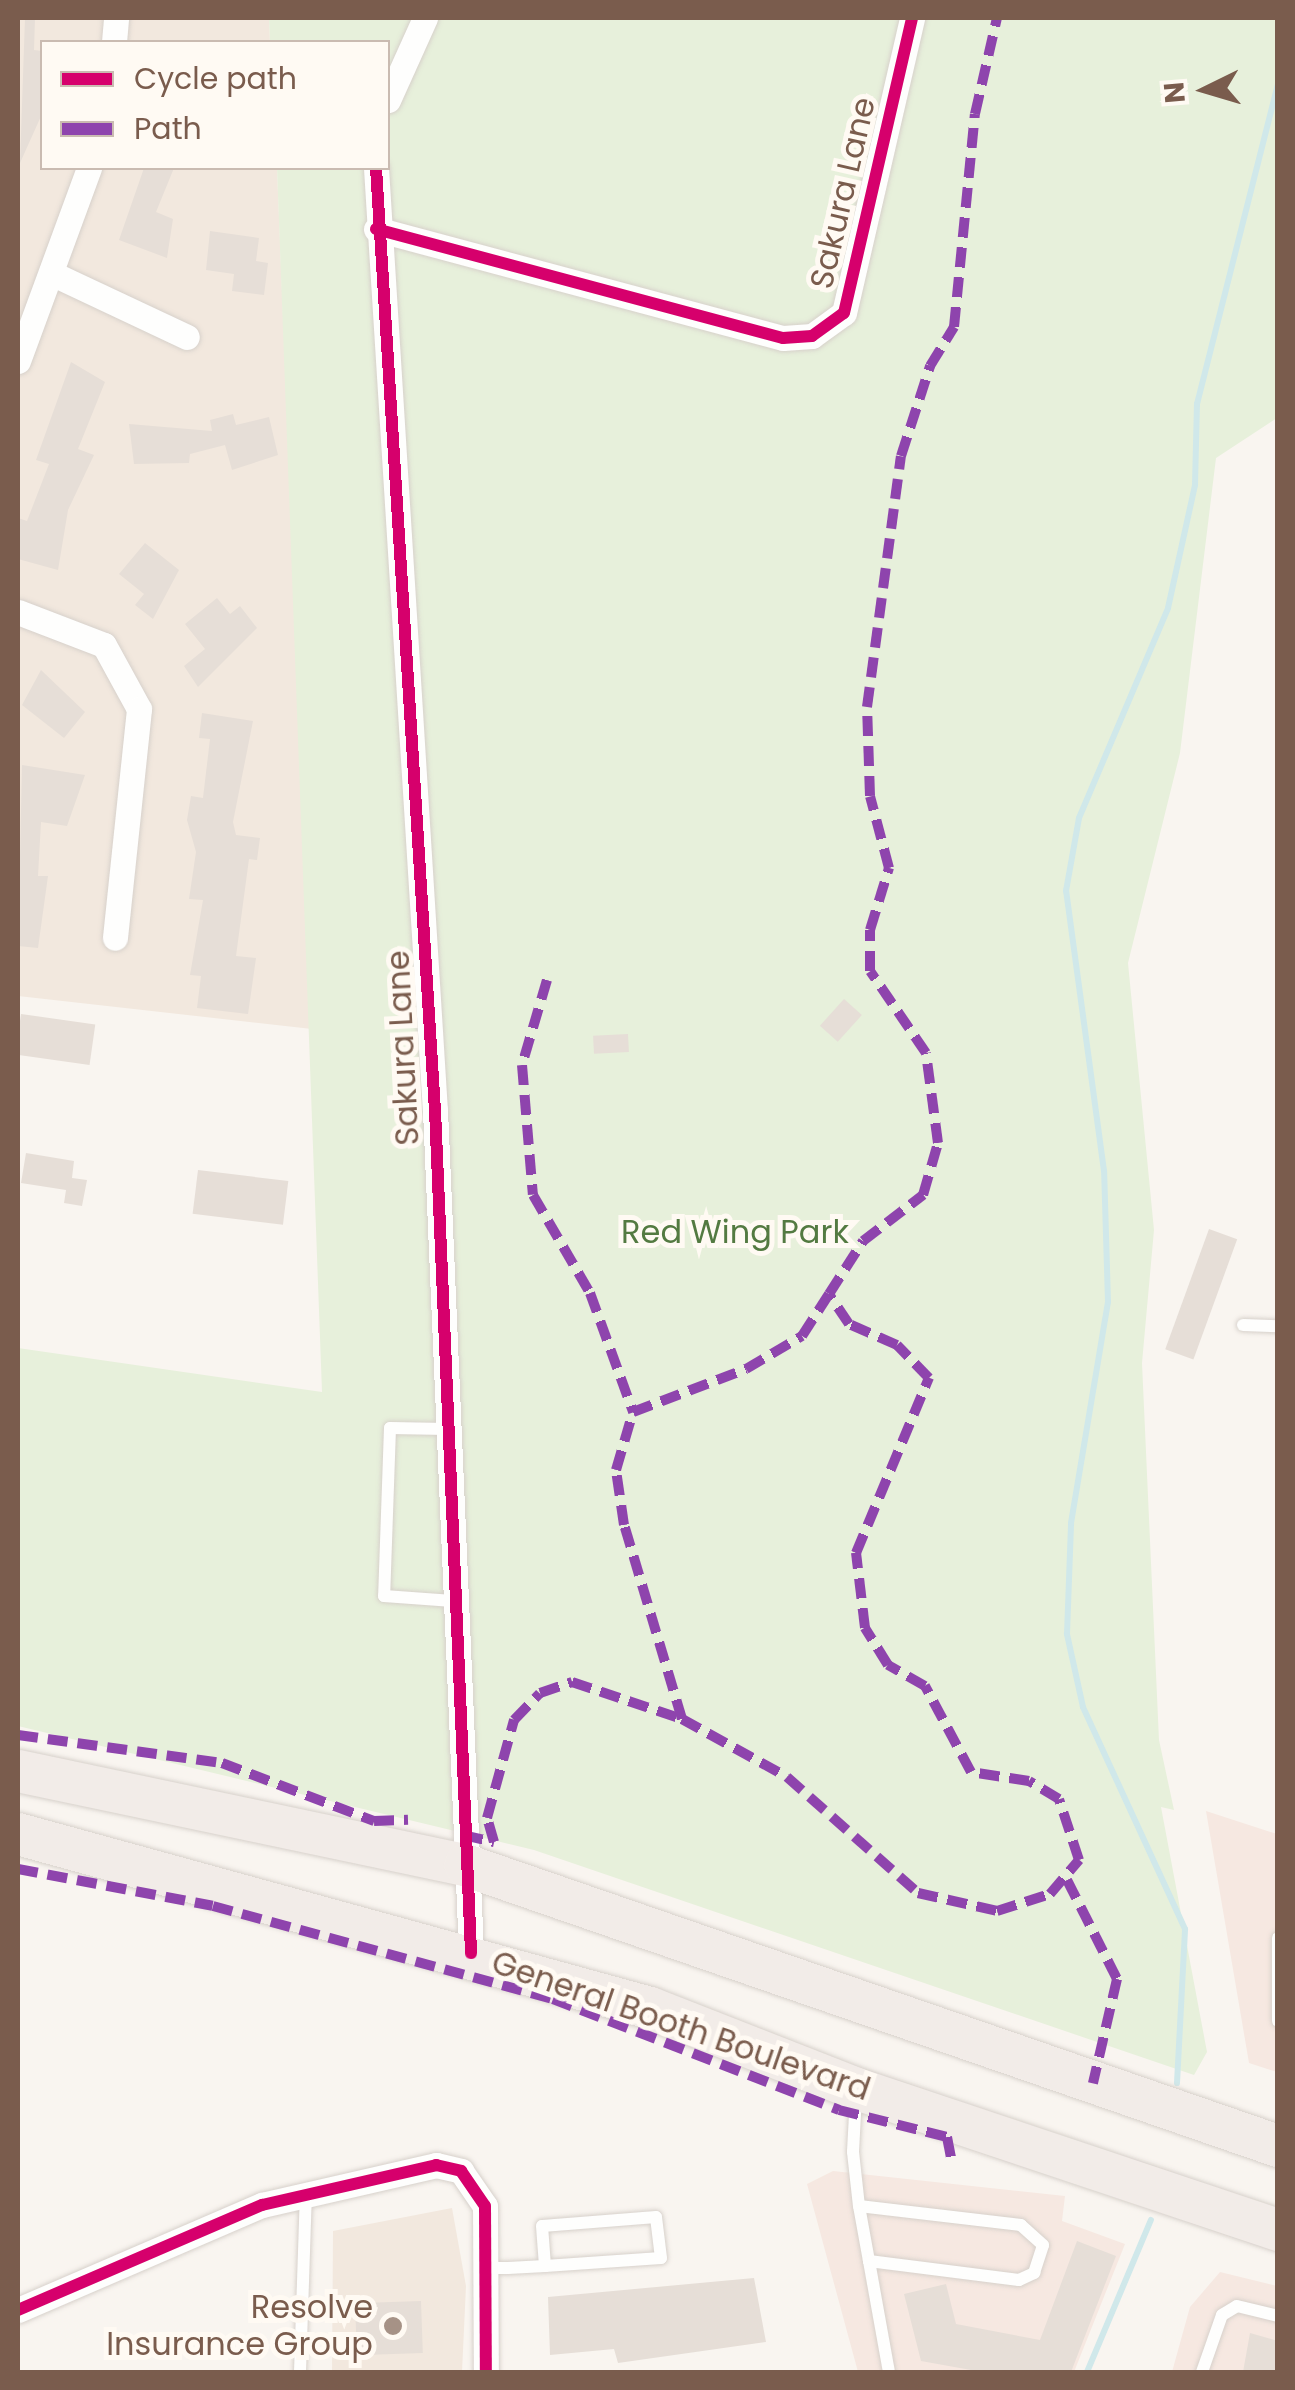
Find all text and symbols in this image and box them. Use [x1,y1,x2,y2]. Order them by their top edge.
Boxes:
legend [40,40,390,170]
north arrow [1155,40,1255,140]
text: Cycle path [134,57,297,100]
text: N [1154,80,1195,105]
street label: Sakura Lane [802,94,884,292]
text: Path [134,107,202,150]
street label: Sakura Lane [379,949,427,1147]
park label: Red Wing Park [621,1213,849,1251]
street label: General Booth Boulevard [487,1943,875,2109]
place label: Resolve Insurance Group [106,2289,373,2364]
marker: Resolve Insurance Group [382,2315,404,2337]

